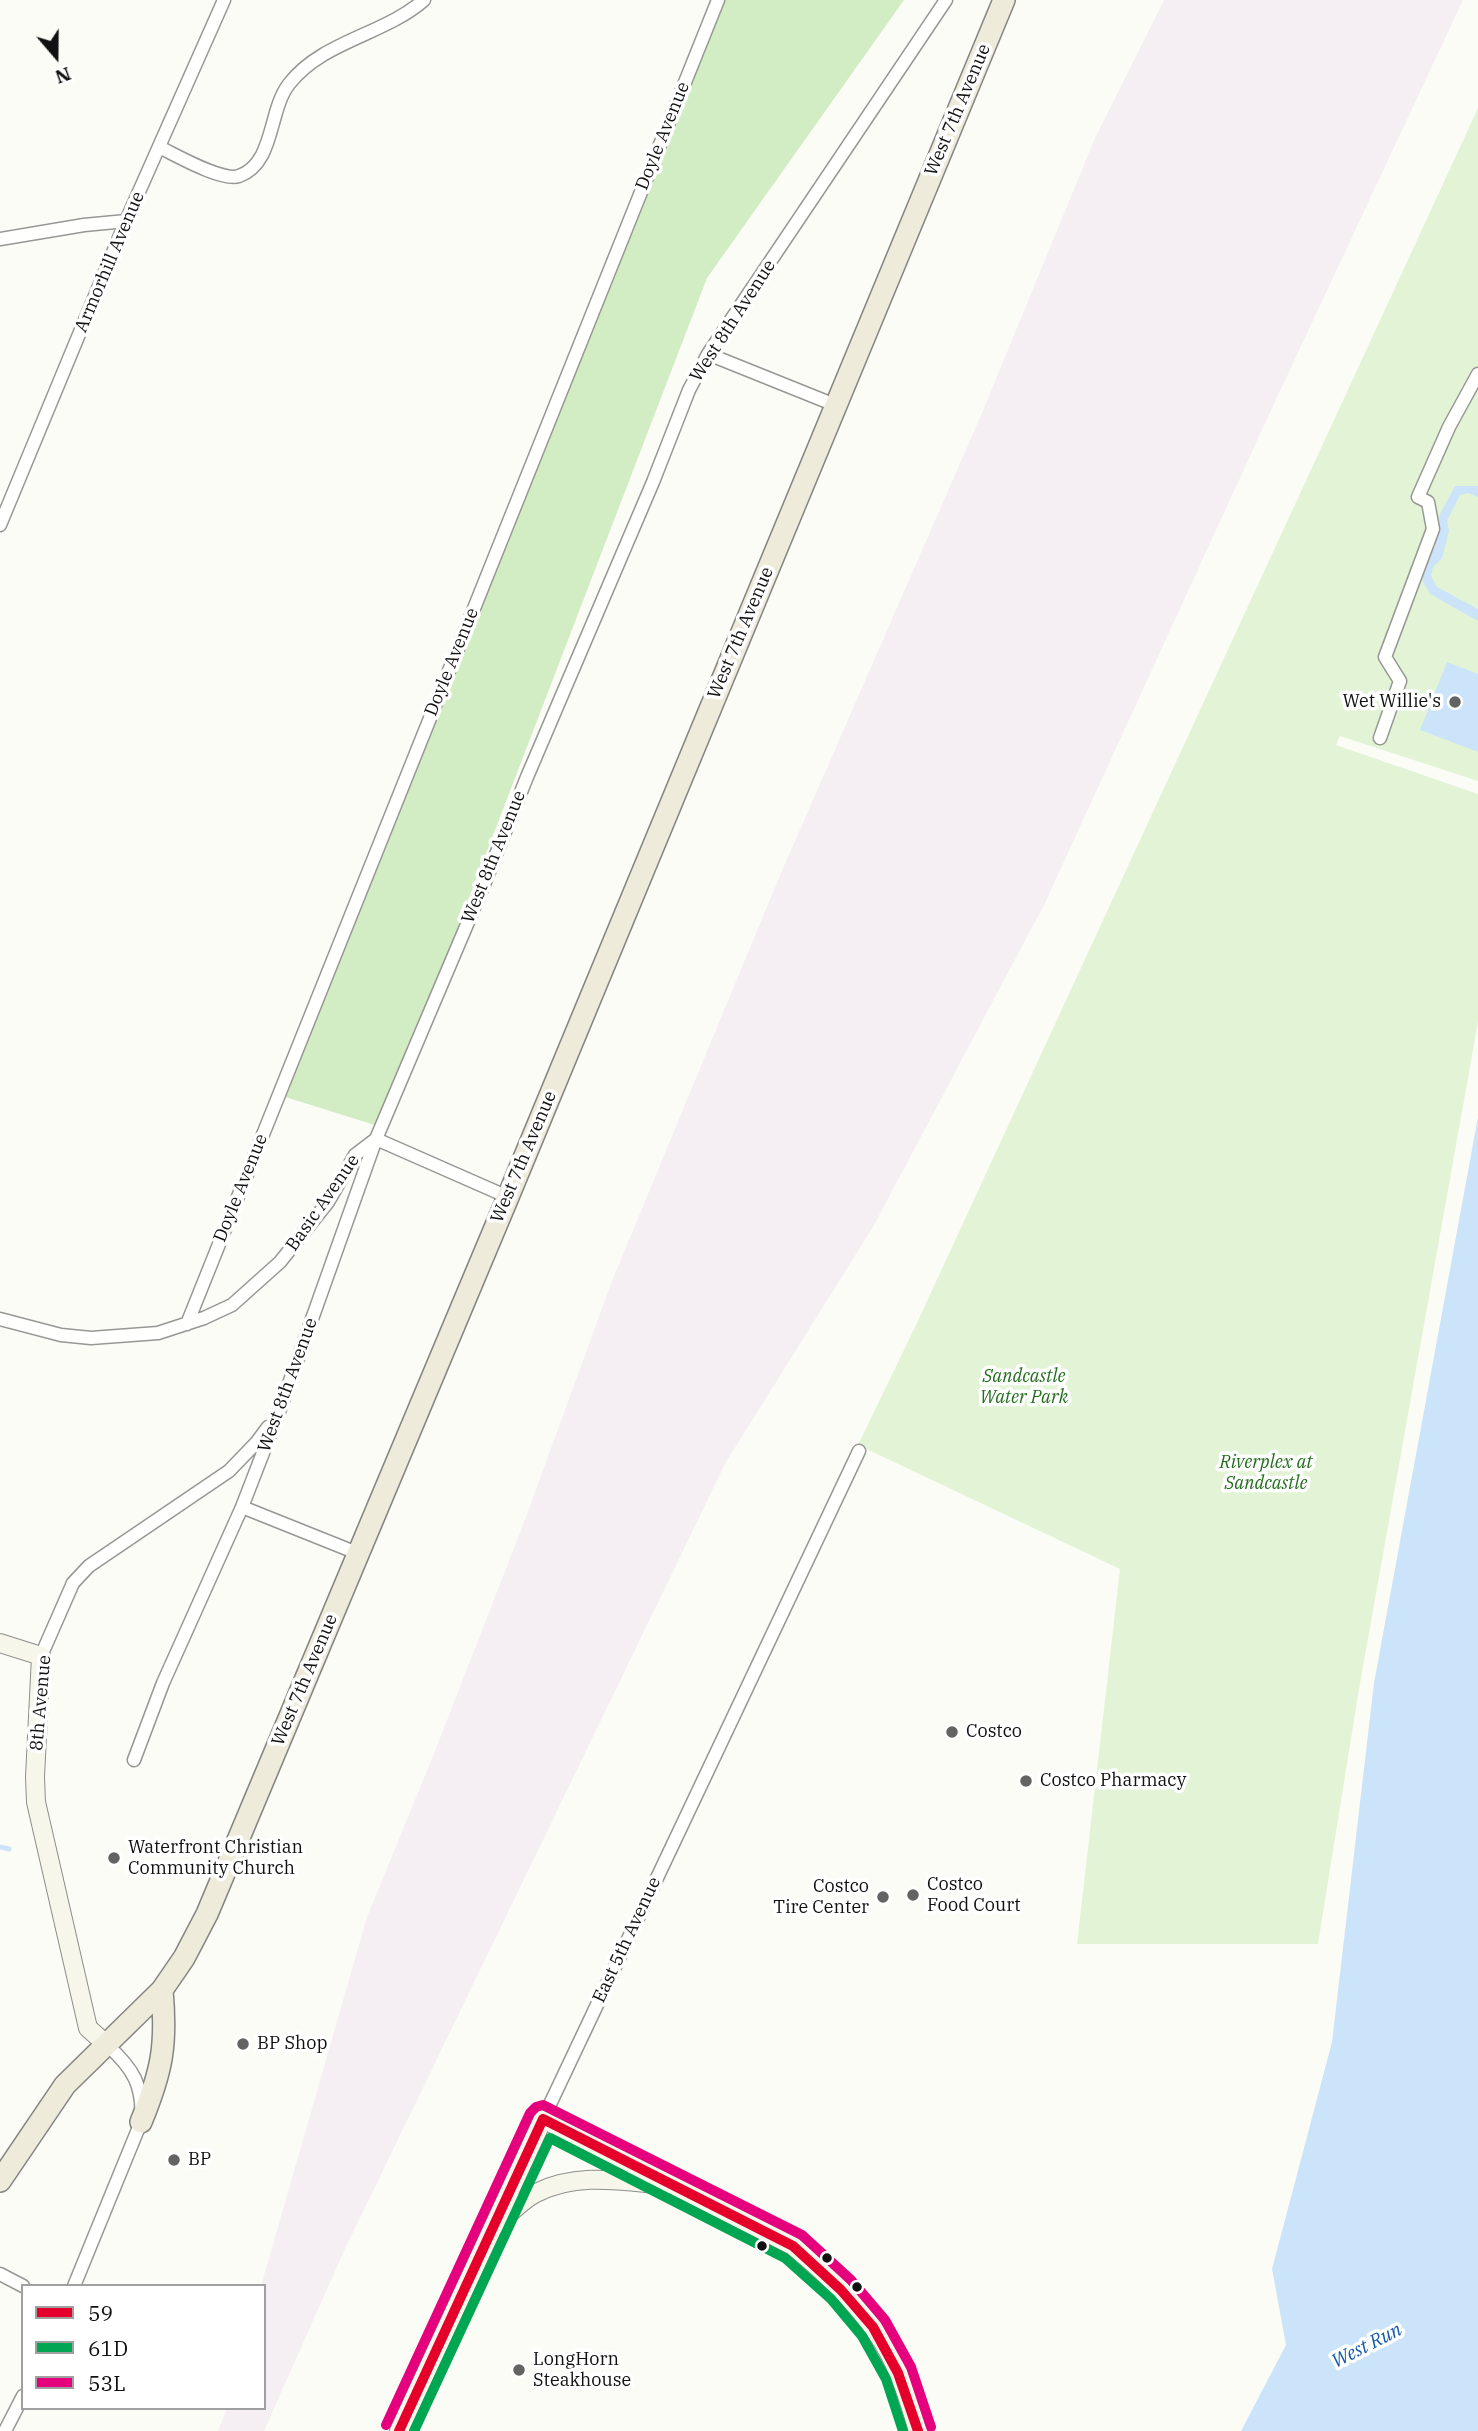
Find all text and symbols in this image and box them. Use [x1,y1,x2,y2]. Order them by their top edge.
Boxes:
north arrow [21,21,91,91]
street label: West 7th Avenue [920,41,996,179]
text: N [52,62,74,90]
street label: Doyle Avenue [631,79,695,193]
street label: Armorhill Avenue [71,188,149,336]
street label: West 8th Avenue [685,256,781,386]
street label: West 7th Avenue [703,564,779,702]
street label: Doyle Avenue [420,605,484,719]
place label: Wet Willie's [1343,691,1441,713]
marker: Wet Willie's [1447,694,1463,710]
street label: West 8th Avenue [458,787,530,927]
street label: West 7th Avenue [486,1088,562,1226]
street label: Doyle Avenue [209,1131,273,1245]
street label: Basic Avenue [282,1150,364,1256]
street label: West 8th Avenue [254,1315,322,1455]
park label: Sandcastle Water Park [980,1366,1068,1408]
park label: Riverplex at Sandcastle [1219,1452,1313,1494]
street label: West 7th Avenue [267,1611,343,1749]
street label: 8th Avenue [26,1654,56,1752]
place label: Costco [966,1721,1022,1743]
marker: Costco [944,1724,960,1740]
place label: Costco Pharmacy [1040,1770,1186,1792]
marker: Costco Pharmacy [1018,1773,1034,1789]
place label: Waterfront Christian Community Church [128,1837,303,1880]
marker: Waterfront Christian Community Church [106,1850,122,1866]
street label: East 5th Avenue [588,1874,666,2006]
place label: Costco Food Court [927,1874,1021,1916]
place label: Costco Tire Center [773,1876,869,1918]
marker: Costco Food Court [905,1887,921,1903]
marker: Costco Tire Center [875,1889,891,1905]
place label: BP Shop [257,2033,327,2055]
marker: BP Shop [235,2036,251,2052]
place label: BP [188,2149,211,2171]
marker: BP [166,2152,182,2168]
unlabelled marker [755,2239,769,2253]
unlabelled marker [820,2251,834,2265]
unlabelled marker [850,2280,864,2294]
legend [21,2284,266,2410]
text: 59 [88,2299,113,2327]
water label: West Run [1328,2319,1406,2373]
text: 61D [88,2334,128,2362]
place label: LongHorn Steakhouse [533,2349,631,2392]
marker: LongHorn Steakhouse [511,2362,527,2378]
text: 53L [88,2369,126,2397]

